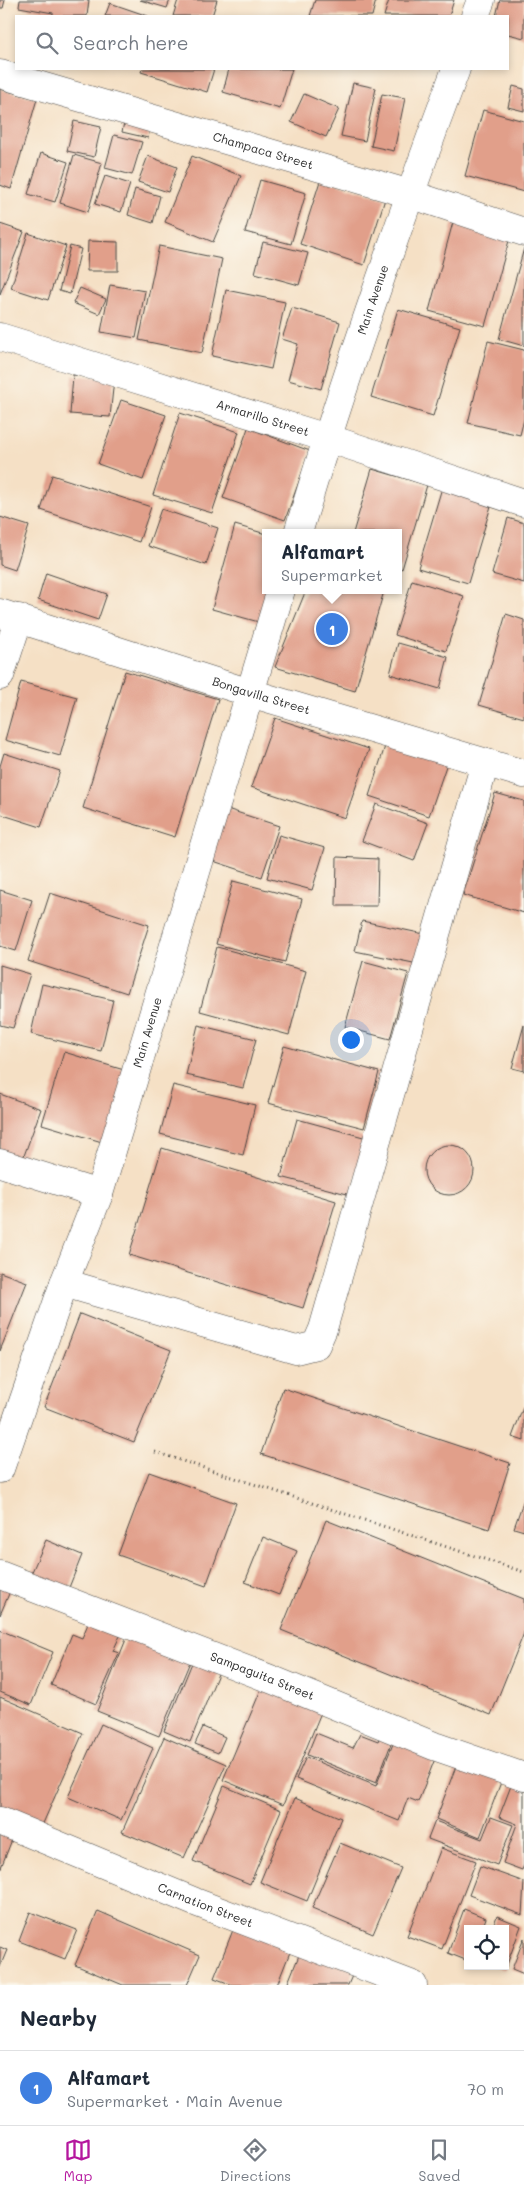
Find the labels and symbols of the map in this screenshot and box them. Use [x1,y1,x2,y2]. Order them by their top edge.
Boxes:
street label: Champaca Street [211,128,315,172]
street label: Main Avenue [353,262,392,337]
street label: Armarillo Street [215,395,311,439]
pin: 1 [316,610,348,648]
street label: Bongavilla Street [211,672,312,717]
street label: Main Avenue [129,995,165,1069]
your location [338,1027,364,1053]
street label: Sampaguita Street [208,1648,317,1703]
street label: Carnation Street [156,1878,256,1930]

